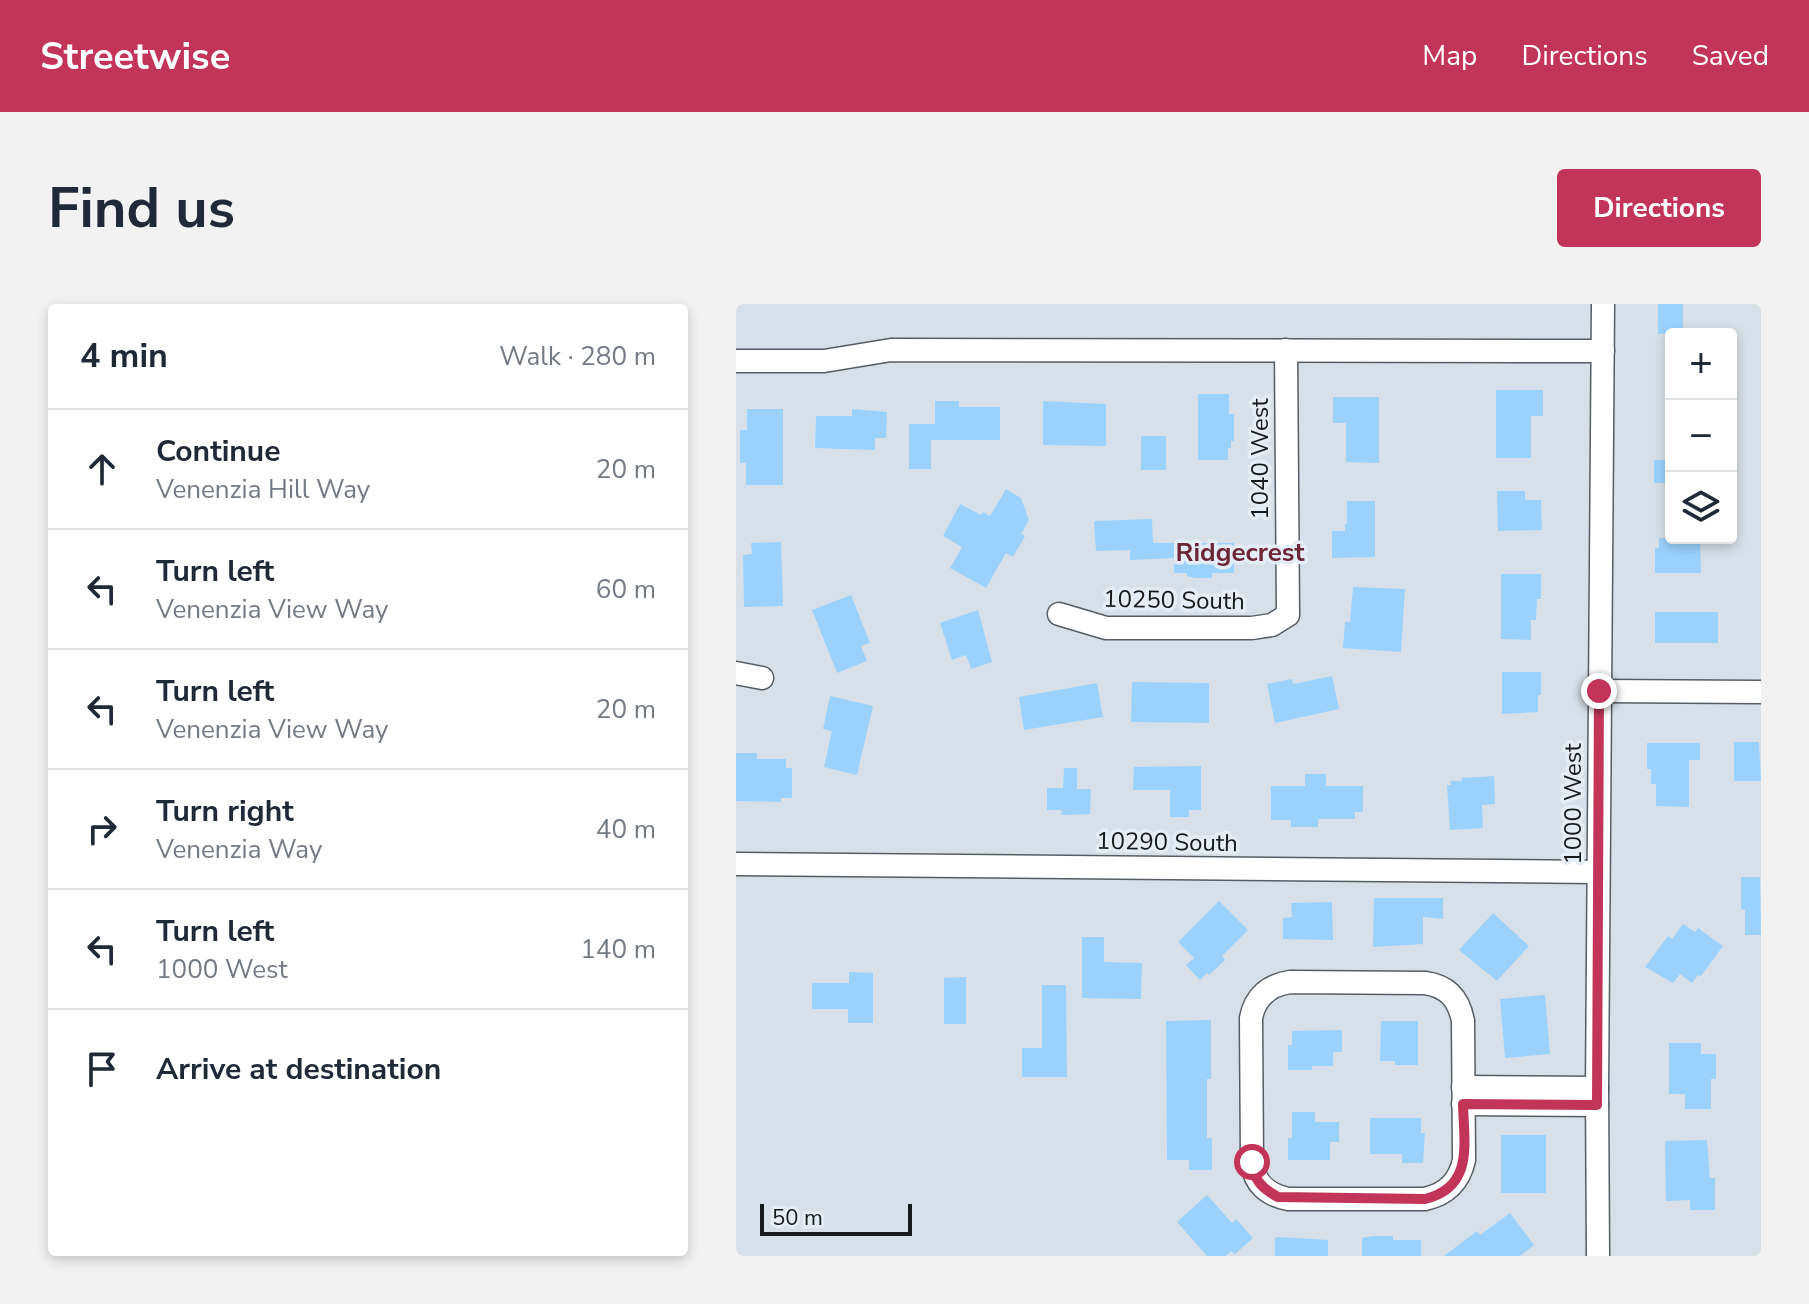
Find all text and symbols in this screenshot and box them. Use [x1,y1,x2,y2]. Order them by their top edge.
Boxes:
text: Streetwise [40,31,230,82]
text: Map [1422,37,1477,75]
text: Directions [1521,37,1648,75]
text: Saved [1692,37,1769,75]
button: Directions [1557,169,1761,247]
text: Find us [48,170,235,247]
map controls [1665,328,1737,544]
button: + [1665,328,1737,400]
text: 4 min [80,333,168,379]
text: Walk · 280 m [499,339,656,374]
street label: 1040 West [1244,398,1276,520]
button: − [1665,400,1737,472]
text: Continue [156,431,281,472]
icon: ahead [80,447,124,491]
text: 20 m [596,452,656,487]
text: Venenzia Hill Way [156,472,370,507]
button: layers [1665,472,1737,544]
district label: Ridgecrest [1176,535,1305,570]
text: Turn left [156,551,274,592]
icon: left [80,567,124,611]
text: 60 m [596,572,656,607]
street label: 10250 South [1103,583,1245,617]
text: Venenzia View Way [156,592,388,627]
text: Turn left [156,671,274,712]
route end [1581,673,1617,709]
icon: left [80,687,124,731]
text: 20 m [596,692,656,727]
text: Venenzia View Way [156,712,388,747]
street label: 1000 West [1557,743,1589,865]
text: Turn right [156,791,294,832]
icon: right [80,807,124,851]
text: 40 m [596,812,656,847]
street label: 10290 South [1096,825,1238,859]
text: Venenzia Way [156,832,322,867]
text: Turn left [156,911,274,952]
icon: left [80,927,124,971]
text: 140 m [580,932,656,967]
text: 1000 West [156,952,288,987]
icon: arrive [80,1047,124,1091]
text: Arrive at destination [156,1049,441,1090]
route start [1234,1144,1270,1180]
scale bar [760,1200,912,1236]
text: 50 m [772,1203,823,1233]

